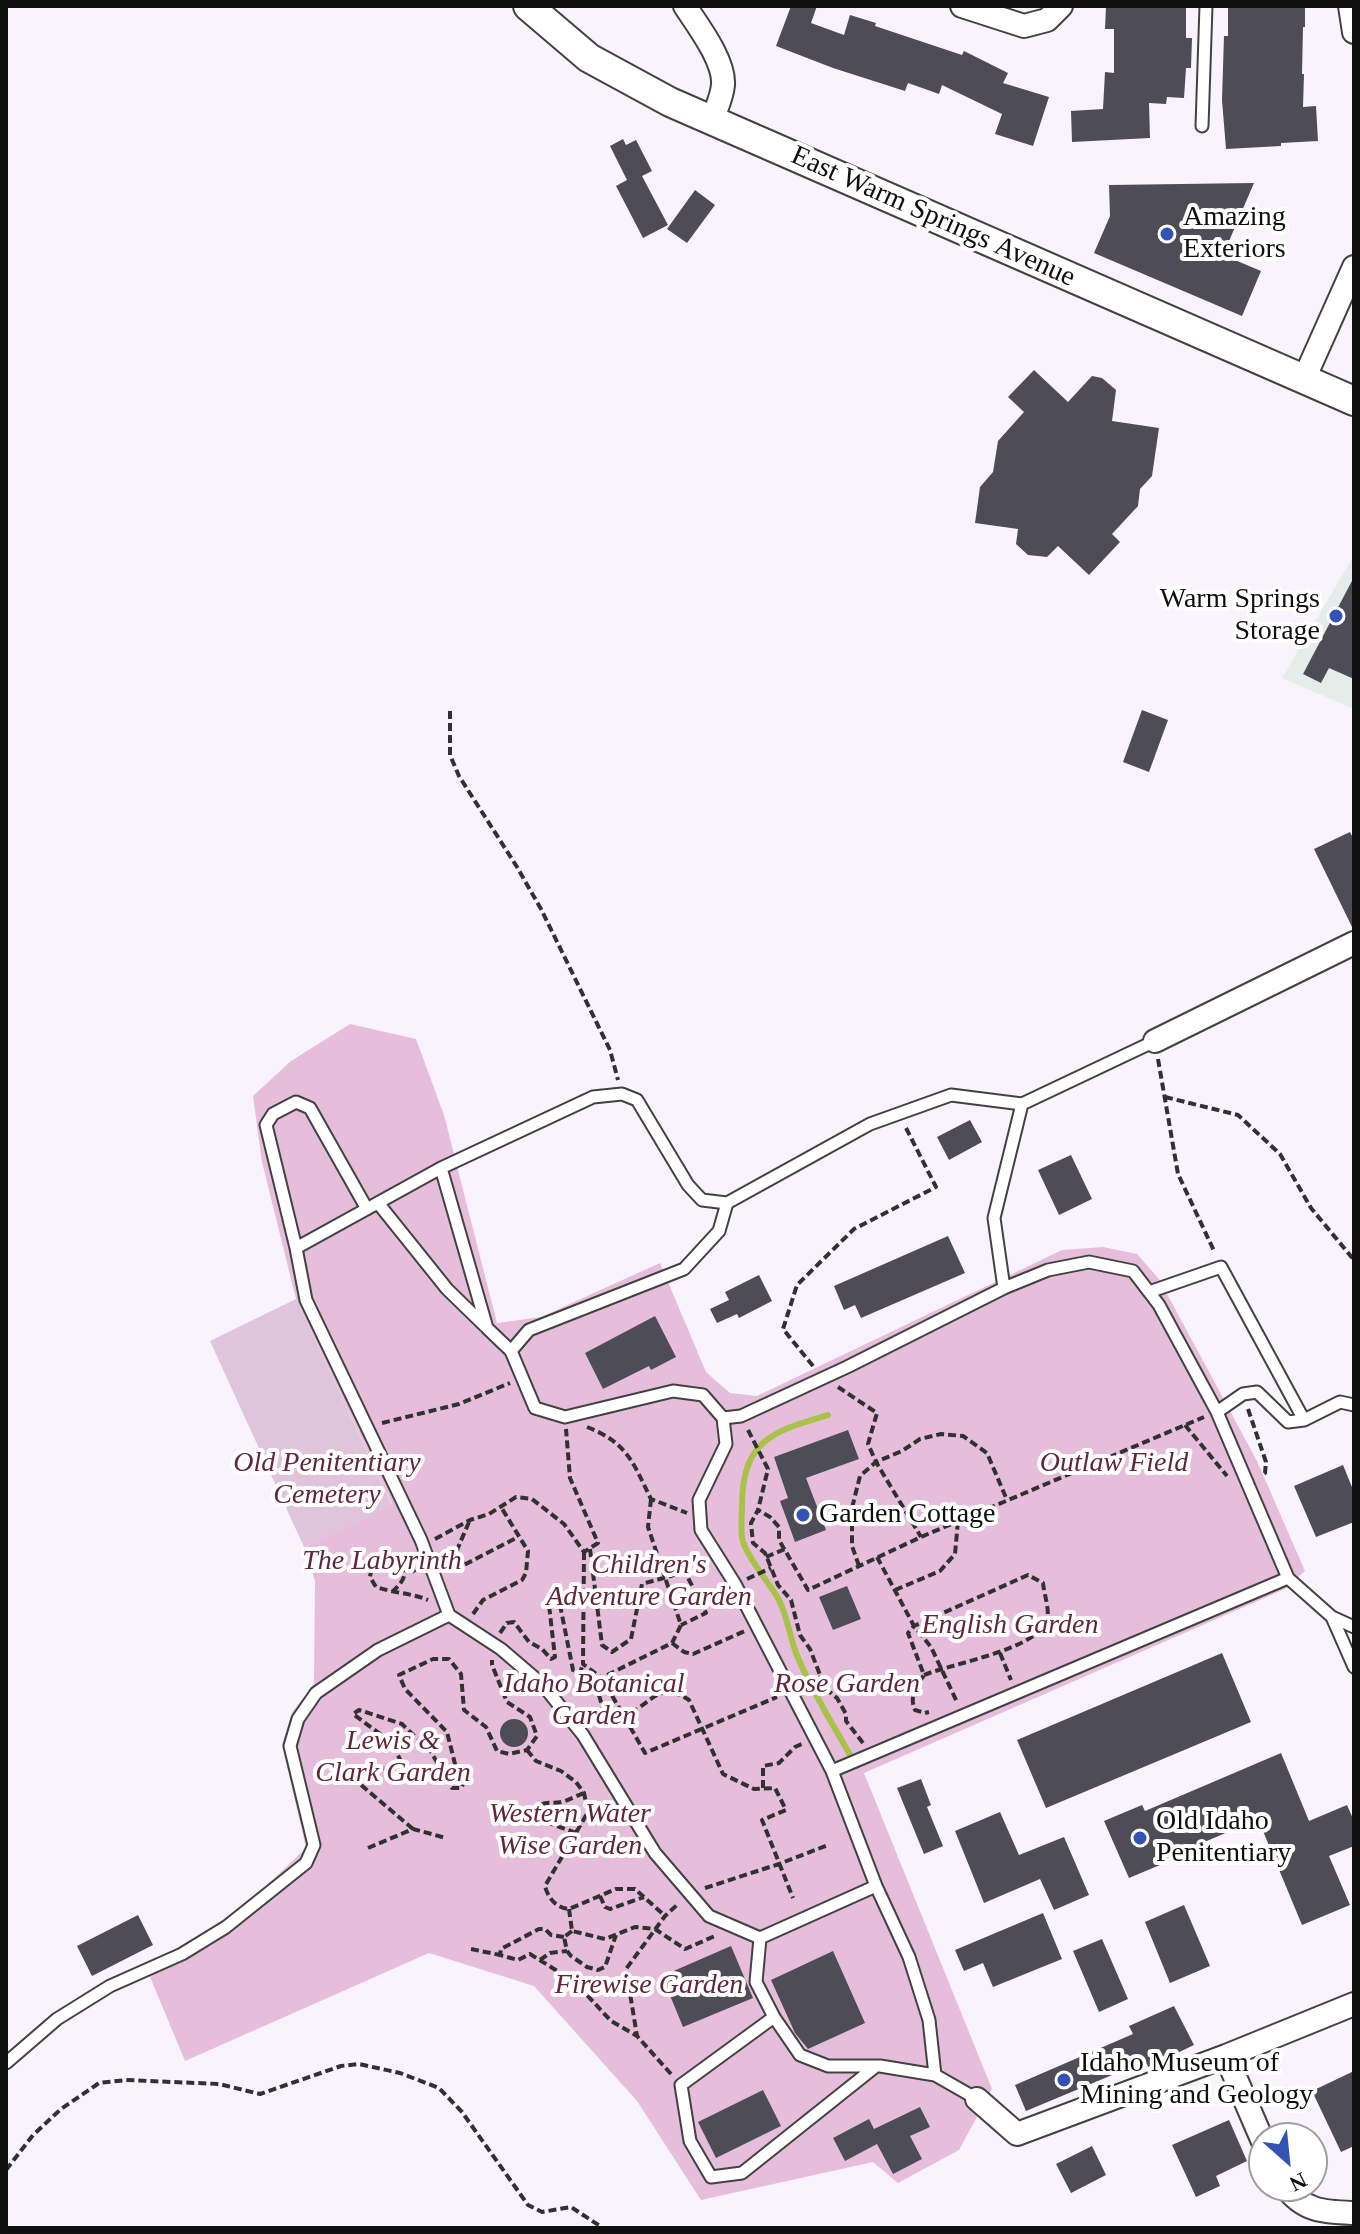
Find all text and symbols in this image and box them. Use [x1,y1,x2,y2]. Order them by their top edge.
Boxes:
street label: East Warm Springs Avenue [786,139,1080,295]
place label: Amazing Exteriors [1183,201,1286,267]
marker: Amazing Exteriors [1158,225,1176,243]
place label: Warm Springs Storage [1160,583,1320,649]
marker: Warm Springs Storage [1327,607,1345,625]
park label: Old Penitentiary Cemetery [233,1447,421,1513]
park label: Outlaw Field [1040,1447,1188,1481]
place label: Garden Cottage [819,1498,995,1532]
marker: Garden Cottage [794,1506,812,1524]
park label: The Labyrinth [302,1545,462,1579]
park label: Children's Adventure Garden [546,1549,752,1615]
park label: English Garden [921,1609,1099,1643]
park label: Idaho Botanical Garden [503,1668,685,1734]
park label: Rose Garden [774,1668,920,1702]
park label: Lewis & Clark Garden [315,1725,471,1791]
park label: Western Water Wise Garden [489,1798,651,1864]
place label: Old Idaho Penitentiary [1156,1805,1291,1871]
marker: Old Idaho Penitentiary [1131,1829,1149,1847]
park label: Firewise Garden [555,1969,743,2003]
place label: Idaho Museum of Mining and Geology [1080,2047,1313,2113]
marker: Idaho Museum of Mining and Geology [1055,2071,1073,2089]
north arrow [1248,2122,1328,2202]
text: N [1285,2167,1311,2197]

